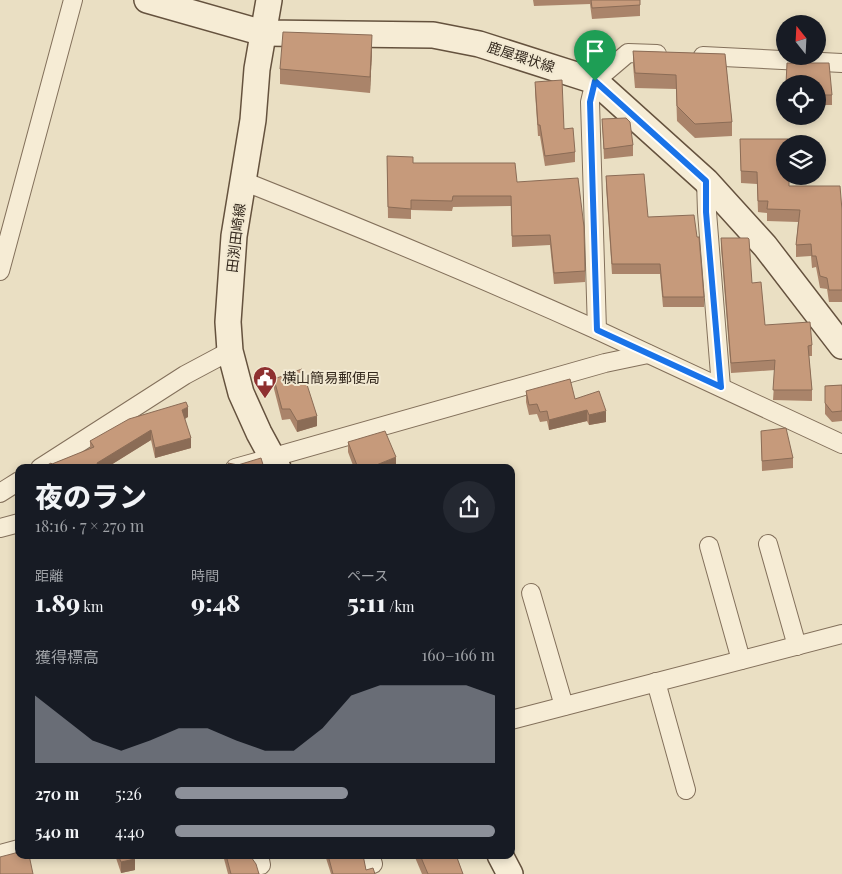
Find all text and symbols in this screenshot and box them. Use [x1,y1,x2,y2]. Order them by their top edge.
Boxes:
north arrow [776,15,826,65]
map controls [776,15,826,185]
pin [574,30,616,81]
street label: 鹿屋環状線 [485,37,557,76]
icon: arrive [581,37,609,65]
button: locate [776,75,826,125]
button: layers [776,135,826,185]
street label: 田渕田崎線 [222,202,249,274]
public building icon: 横山簡易郵便局 [252,365,278,399]
place label: 横山簡易郵便局 [282,368,380,387]
text: 夜のラン [35,477,147,514]
button: share [443,481,495,533]
text: 18:16 · 7 × 270 m [35,515,144,536]
text: 距離 [35,566,63,585]
text: 時間 [191,566,219,585]
text: ペース [347,566,388,585]
text: 1.89 [35,585,80,618]
text: 9:48 [191,585,240,618]
text: 5:11 [347,585,386,618]
text: km [80,597,103,616]
text: /km [386,597,415,616]
text: 160–166 m [421,644,495,665]
text: 獲得標高 [35,646,99,667]
text: 270 m [35,783,79,804]
text: 5:26 [115,783,142,804]
text: 540 m [35,821,79,842]
text: 4:40 [115,821,145,842]

